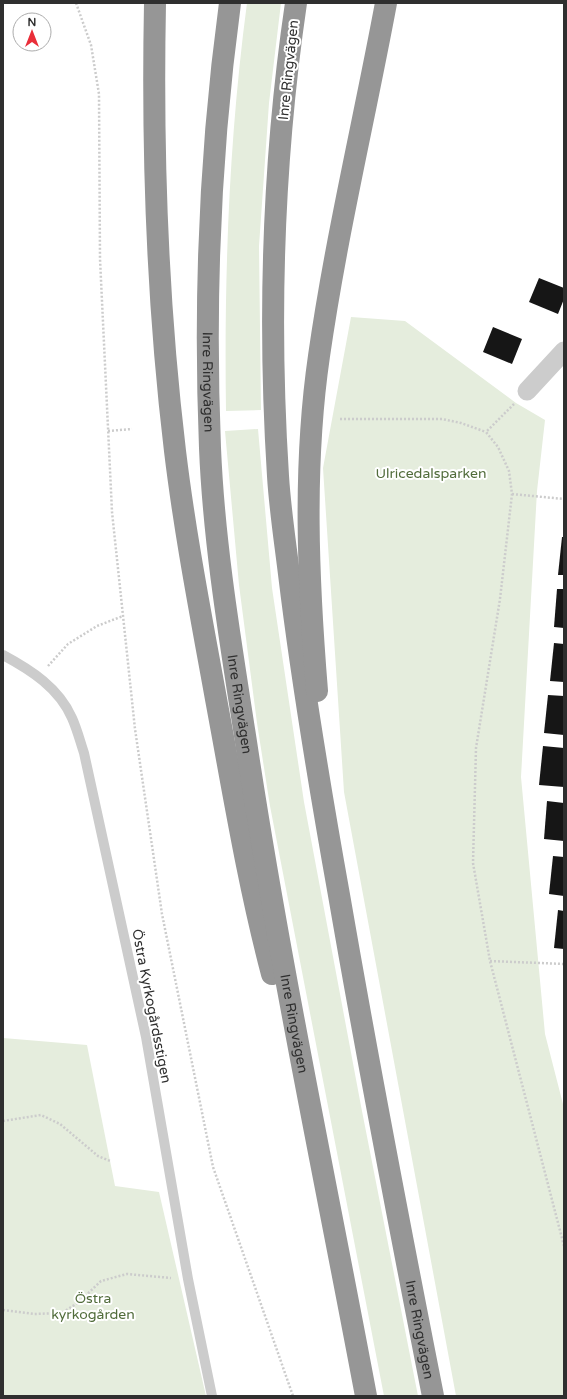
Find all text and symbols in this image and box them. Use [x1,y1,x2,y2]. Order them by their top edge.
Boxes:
north arrow [12,12,52,52]
text: N [28,16,36,29]
street label: Inre Ringvägen [275,19,302,121]
street label: Inre Ringvägen [199,332,217,433]
park label: Ulricedalsparken [375,465,487,482]
street label: Inre Ringvägen [223,653,256,755]
street label: Östra Kyrkogårdsstigen [128,928,175,1085]
street label: Inre Ringvägen [276,973,312,1075]
street label: Inre Ringvägen [401,1279,438,1381]
park label: Östra kyrkogården [51,1290,135,1323]

